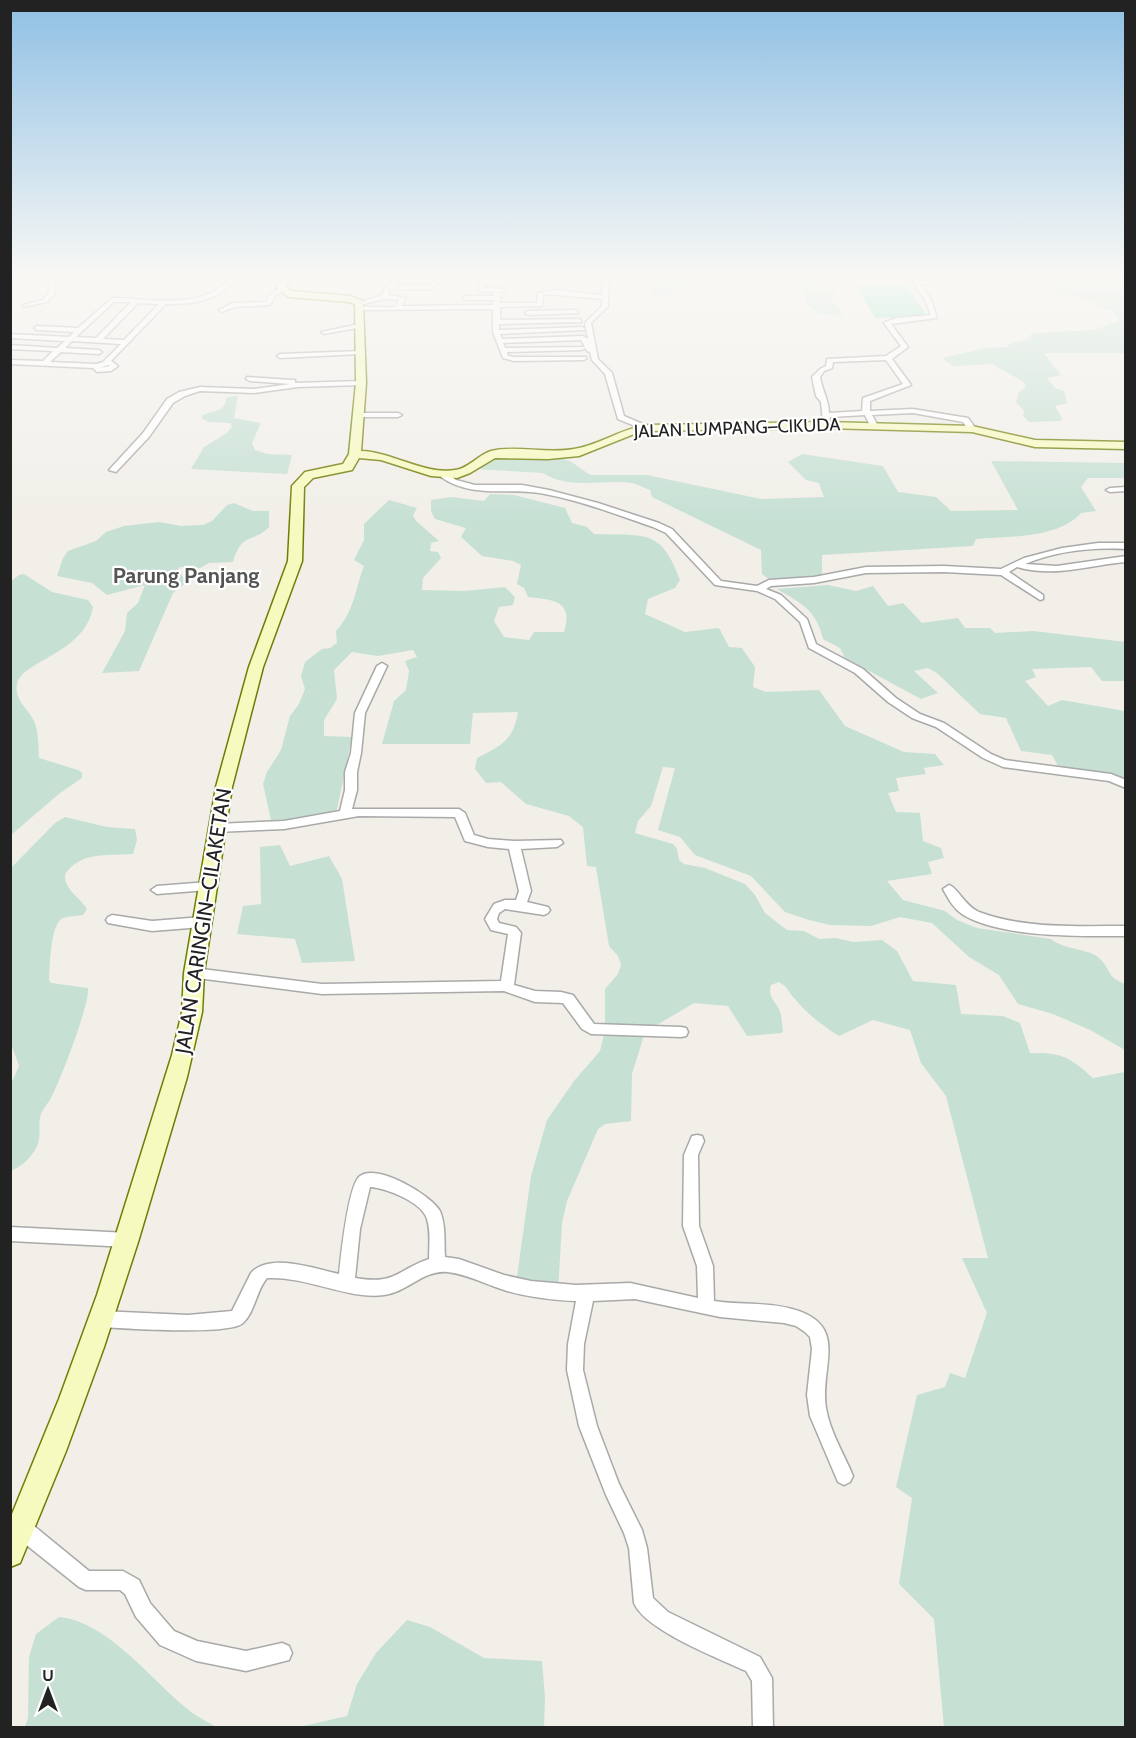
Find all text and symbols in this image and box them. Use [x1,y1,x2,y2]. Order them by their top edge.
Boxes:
street label: JALAN LUMPANG–CIKUDA [632,413,841,443]
district label: Parung Panjang [113,562,259,589]
street label: JALAN CARINGIN–CILAKETAN [169,786,236,1057]
north arrow [18,1660,78,1720]
text: U [42,1666,54,1685]

